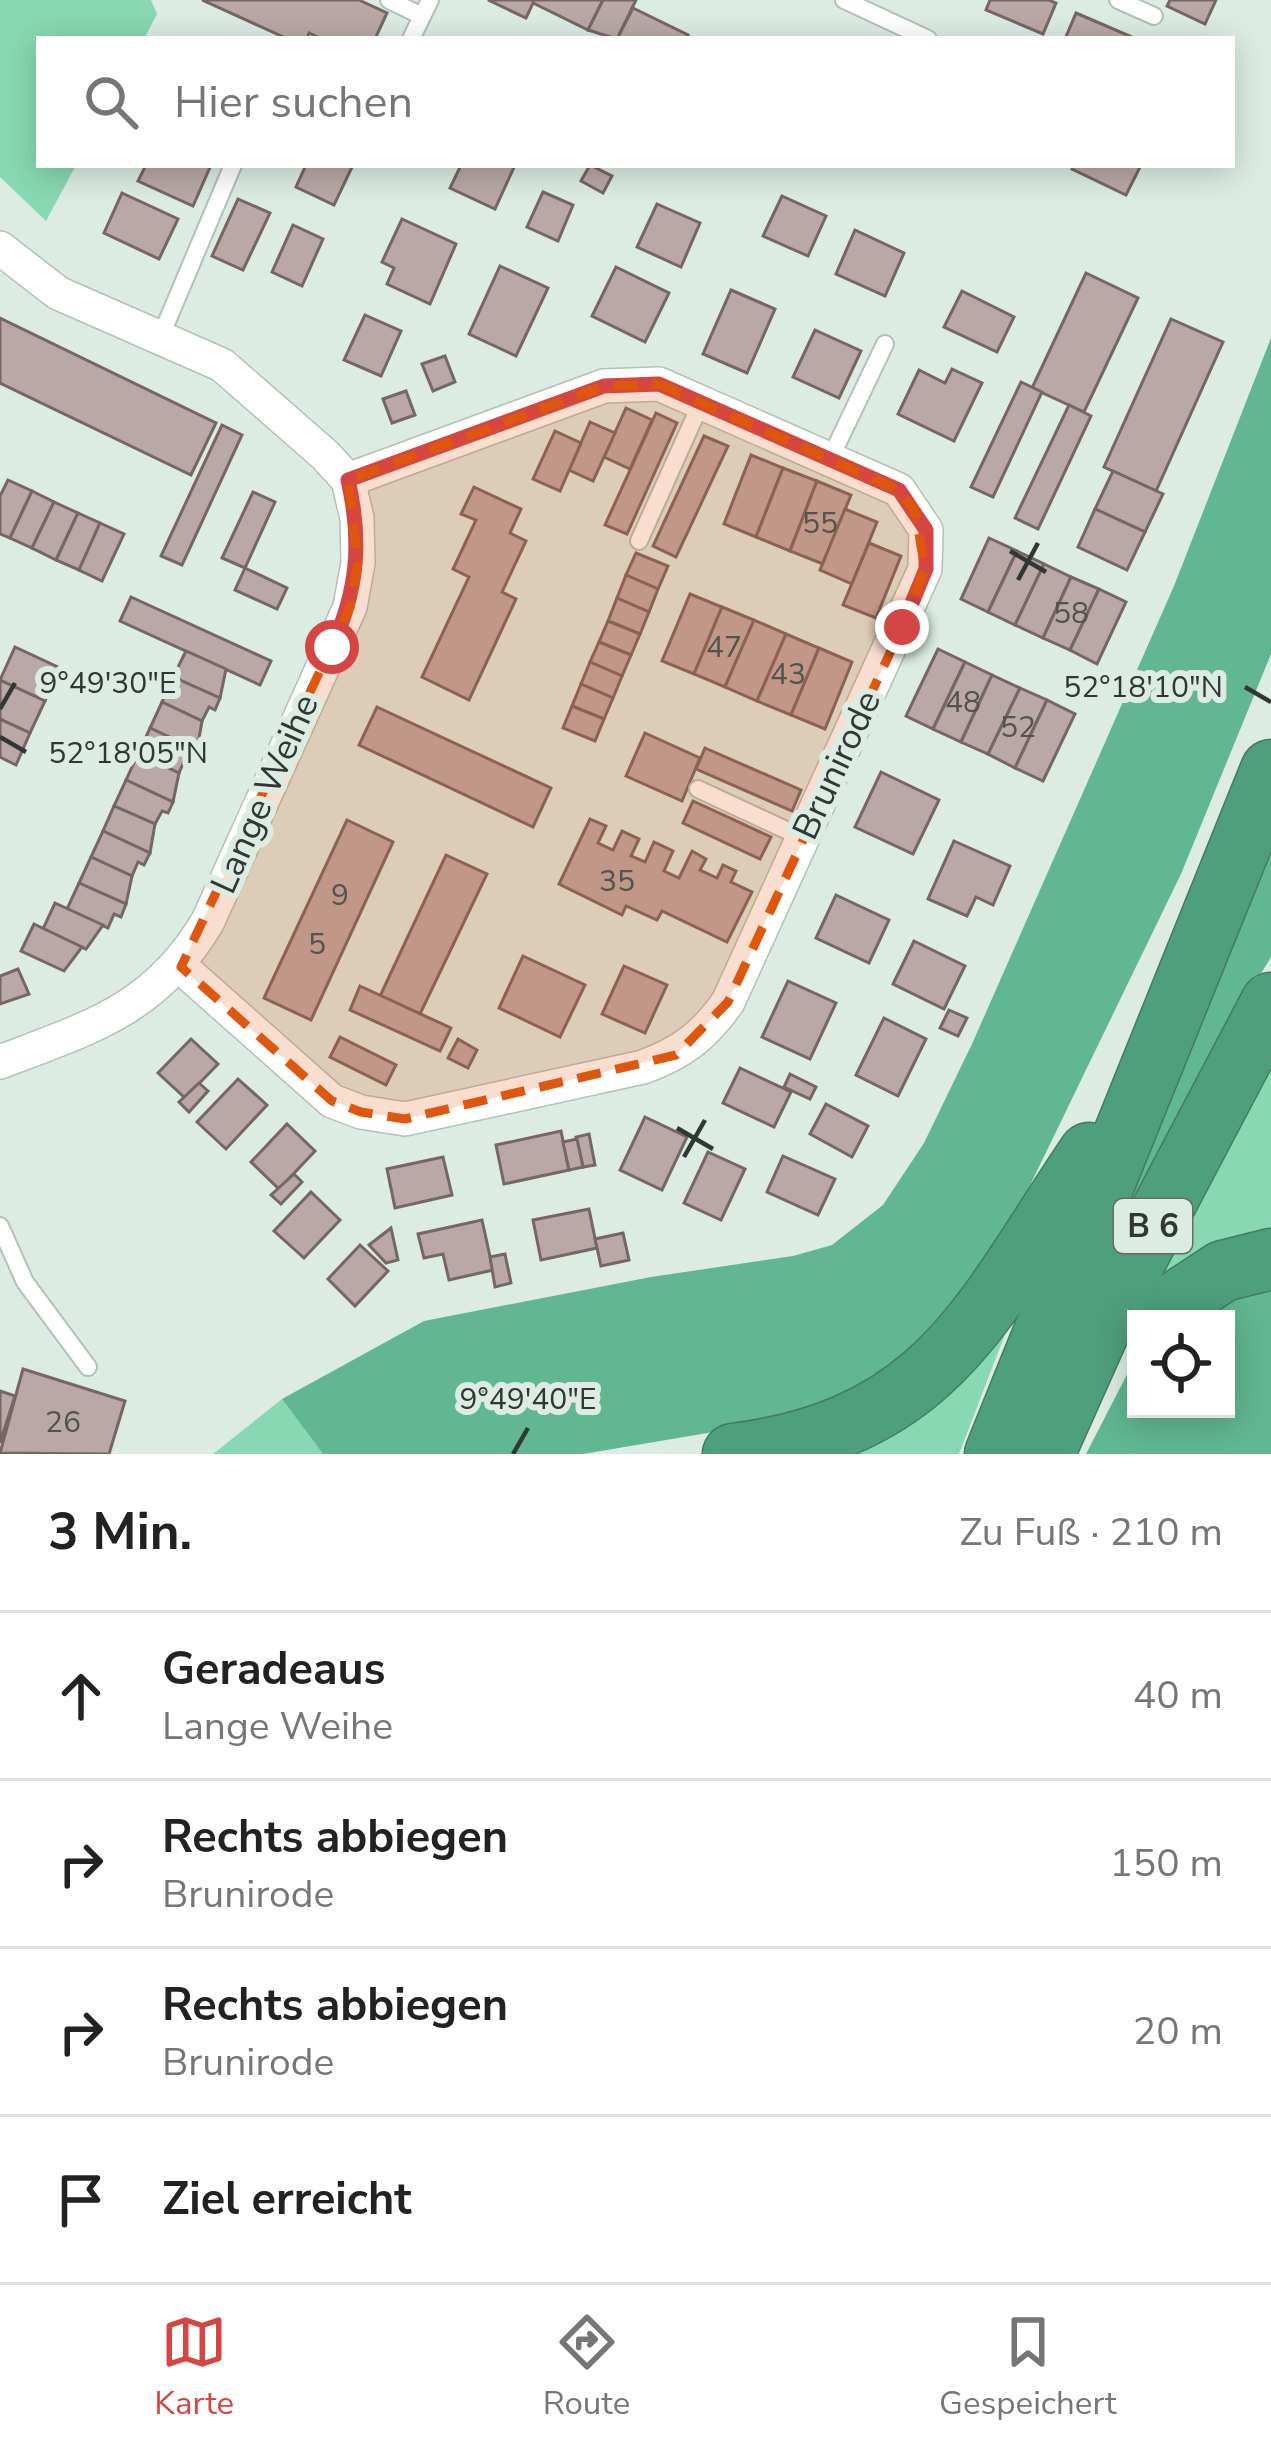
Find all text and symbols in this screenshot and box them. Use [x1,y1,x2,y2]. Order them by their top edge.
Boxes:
search box [36,36,1235,168]
icon: search [78,69,144,135]
text: Hier suchen [174,72,413,133]
house number: 55 [802,503,838,544]
house number: 58 [1053,593,1089,634]
route end [875,600,929,654]
route start [305,620,359,674]
house number: 47 [706,627,742,668]
house number: 43 [770,654,806,695]
text: 9°49'30"E [40,663,176,704]
text: 52°18'10"N [1063,667,1223,708]
house number: 48 [945,682,981,723]
street label: Brunirode [781,683,893,847]
street label: Lange Weihe [199,687,331,901]
house number: 52 [1000,707,1036,748]
text: 52°18'05"N [48,733,208,774]
house number: 35 [599,861,635,902]
house number: 9 [331,875,349,916]
house number: 5 [308,924,326,965]
road number: B 6 [1114,1199,1192,1253]
map controls [1127,1310,1235,1418]
button: locate [1127,1310,1235,1418]
text: 9°49'40"E [460,1379,596,1420]
house number: 26 [45,1402,81,1443]
text: 3 Min. [48,1497,192,1567]
text: Zu Fuß · 210 m [959,1506,1223,1559]
text: Geradeaus [162,1639,386,1700]
icon: ahead [48,1663,114,1729]
text: 40 m [1133,1669,1223,1722]
text: Lange Weihe [162,1700,393,1753]
text: Rechts abbiegen [162,1807,508,1868]
icon: right [48,1831,114,1897]
text: 150 m [1109,1837,1223,1890]
text: Brunirode [162,1868,334,1921]
text: Rechts abbiegen [162,1975,508,2036]
icon: right [48,1999,114,2065]
text: 20 m [1133,2005,1223,2058]
text: Brunirode [162,2036,334,2089]
icon: arrive [48,2167,114,2233]
text: Ziel erreicht [162,2169,412,2230]
tab: Karte [154,2309,234,2426]
tab: Route [543,2309,630,2426]
tab: Gespeichert [939,2309,1117,2426]

